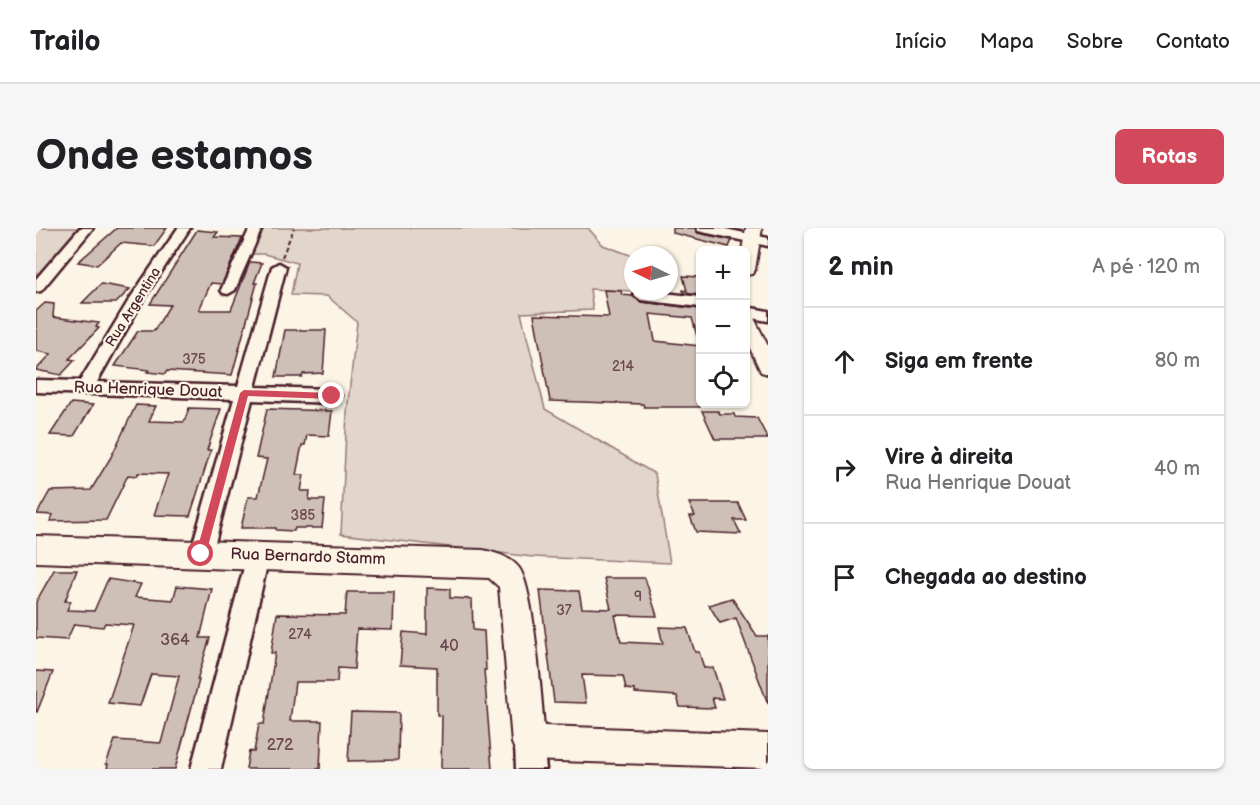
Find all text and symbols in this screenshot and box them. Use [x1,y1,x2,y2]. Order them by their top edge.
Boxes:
text: Trailo [30,25,101,58]
text: Início [895,29,947,54]
text: Mapa [980,29,1034,54]
text: Sobre [1067,29,1123,54]
text: Contato [1156,29,1230,54]
button: Rotas [1115,129,1224,184]
text: Onde estamos [36,131,313,182]
north arrow [624,246,678,300]
map controls [696,246,750,408]
button: + [696,246,750,300]
text: 2 min [828,252,894,283]
text: A pé · 120 m [1092,255,1200,279]
street label: Rua Argentina [102,264,164,350]
button: − [696,300,750,354]
icon: ahead [828,345,861,378]
text: Siga em frente [885,348,1033,375]
text: 80 m [1155,349,1200,373]
house number: 375 [182,351,206,368]
button: locate [696,354,750,408]
house number: 214 [612,358,634,375]
street label: Rua Henrique Douat [73,378,223,402]
route end [318,382,344,408]
text: Vire à direita [885,444,1013,471]
icon: right [828,453,861,486]
text: 40 m [1154,457,1200,481]
text: Rua Henrique Douat [885,471,1071,495]
house number: 385 [291,507,315,524]
route start [187,540,213,566]
street label: Rua Bernardo Stamm [230,545,386,569]
icon: arrive [828,561,861,594]
text: Chegada ao destino [885,564,1087,591]
house number: 9 [634,588,642,605]
house number: 37 [556,602,572,619]
house number: 274 [288,626,312,643]
house number: 364 [160,631,190,650]
house number: 40 [439,637,459,656]
house number: 272 [267,736,294,755]

